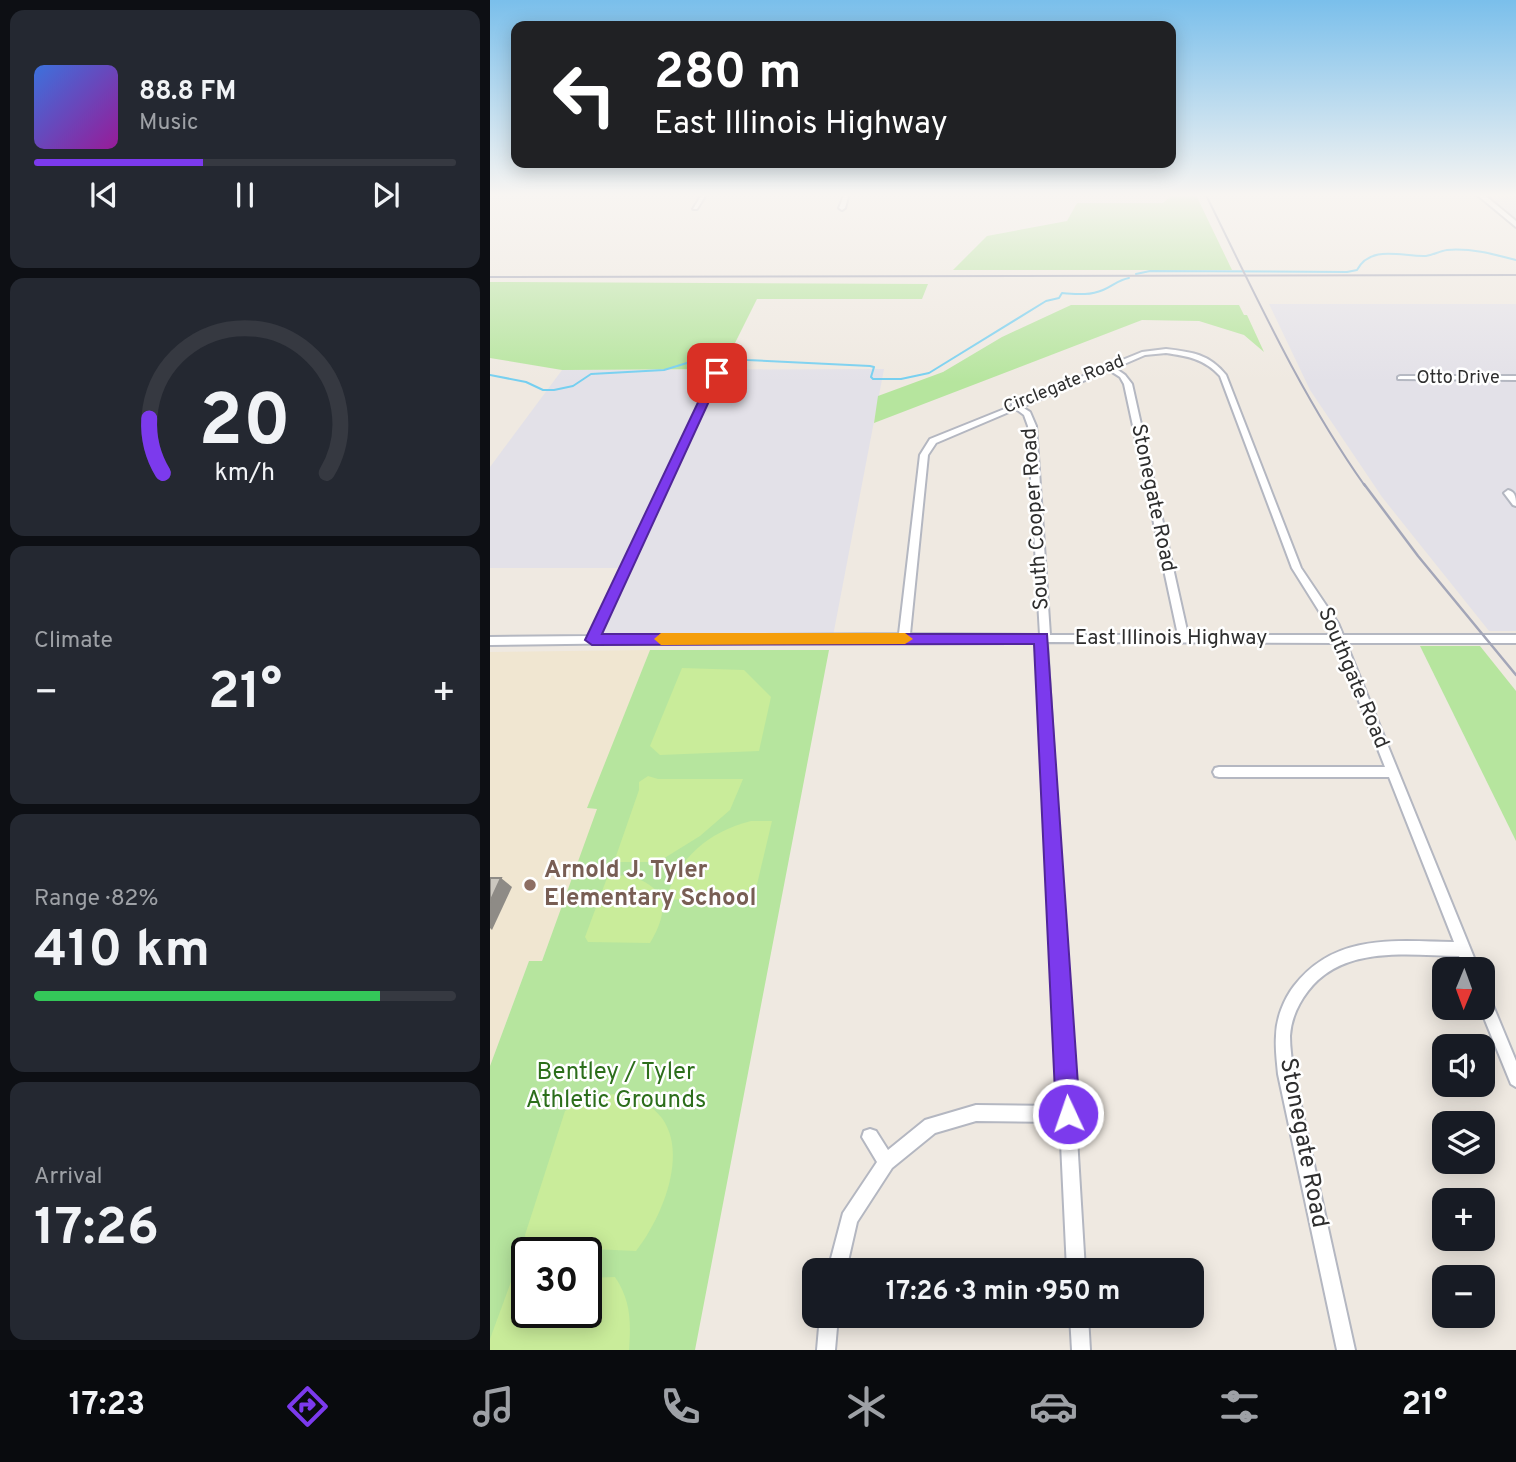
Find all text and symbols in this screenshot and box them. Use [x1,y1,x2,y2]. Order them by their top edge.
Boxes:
text: 280 m [654,44,801,106]
icon: left [539,49,630,140]
text: 88.8 FM [139,76,236,109]
text: East Illinois Highway [654,105,948,145]
text: Music [139,109,199,138]
icon: previous [85,176,123,214]
icon: pause [226,176,264,214]
icon: next [367,176,405,214]
pin [687,343,747,403]
street label: Circlegate Road [1000,350,1128,420]
icon: arrive [698,354,736,392]
street label: Otto Drive [1416,367,1500,390]
text: 20 [199,379,291,471]
street label: Stonegate Road [1124,421,1182,575]
street label: South Cooper Road [1016,427,1056,611]
text: km/h [215,458,275,490]
street label: Southgate Road [1311,603,1395,753]
street label: East Illinois Highway [1075,625,1267,652]
text: Climate [34,627,113,656]
text: 21° [208,661,282,727]
text: − [34,670,59,719]
text: + [431,670,456,719]
place label: Arnold J. Tyler Elementary School [544,856,756,914]
marker: Arnold J. Tyler Elementary School [522,877,538,893]
text: Range · 82% [34,885,158,914]
text: 410 km [34,919,210,985]
north arrow [1432,957,1494,1020]
map controls [1432,957,1495,1328]
button: sound [1432,1034,1495,1097]
street label: Stonegate Road [1272,1056,1334,1230]
park label: Bentley / Tyler Athletic Grounds [526,1058,706,1116]
position arrow [1031,1077,1105,1151]
button: layers [1432,1111,1495,1174]
text: Arrival [34,1163,103,1192]
button: + [1432,1188,1495,1251]
text: 17:26 [34,1197,159,1263]
speed limit sign: 30 [511,1237,602,1328]
button: − [1432,1265,1495,1328]
text: 17:26 · 3 min · 950 m [886,1276,1120,1309]
icon: directions [283,1382,332,1431]
icon: music [469,1382,518,1431]
icon: phone [656,1382,705,1431]
icon: climate [842,1382,891,1431]
icon: car [1029,1382,1078,1431]
icon: filters [1215,1382,1264,1431]
text: 17:23 [69,1386,145,1426]
text: 21° [1402,1386,1447,1426]

